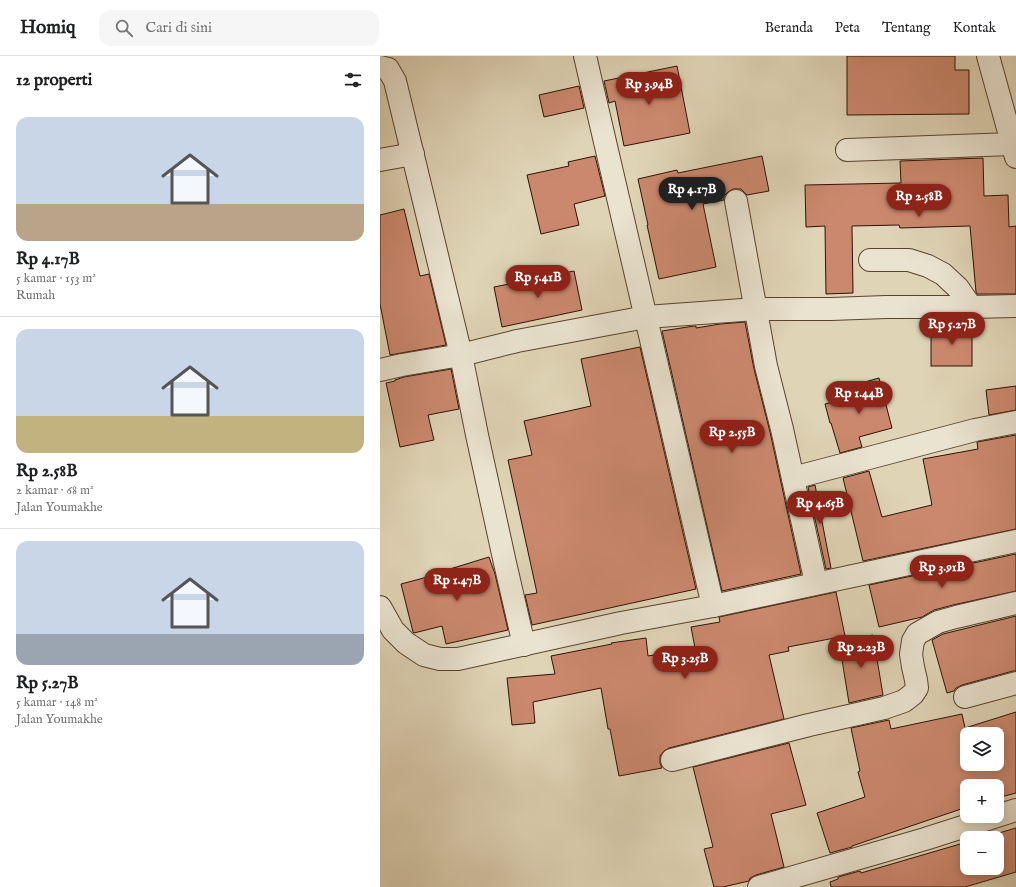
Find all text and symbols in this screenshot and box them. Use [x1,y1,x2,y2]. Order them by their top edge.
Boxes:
search box [99,10,379,46]
text: Homiq [20,16,75,40]
icon: search [113,17,135,39]
text: Cari di sini [145,18,212,37]
text: Beranda [765,19,813,37]
text: Peta [835,19,860,37]
text: Tentang [882,19,931,37]
text: Kontak [953,19,996,37]
icon: filters [342,69,364,91]
text: 12 properti [16,70,92,91]
pin: Rp 3.94B [608,72,690,106]
text: Rp 3.94B [625,76,673,93]
icon: home [154,143,226,215]
pin: Rp 4.17B [651,177,733,211]
text: Rp 4.17B [668,181,716,198]
pin: Rp 2.58B [878,184,960,218]
text: Rp 2.58B [895,188,943,205]
text: Rp 4.17B [16,249,80,270]
pin: Rp 5.41B [497,265,579,299]
text: Rp 5.41B [514,269,562,286]
text: 5 kamar · 153 m² [16,270,96,287]
text: Rumah [16,287,55,304]
pin: Rp 5.27B [911,312,993,346]
text: Rp 5.27B [928,316,976,333]
icon: home [154,355,226,427]
pin: Rp 1.44B [818,381,900,415]
text: Rp 1.44B [835,385,883,402]
pin: Rp 2.55B [691,420,773,454]
text: Rp 2.55B [709,424,755,441]
text: Rp 2.58B [16,461,77,482]
text: 2 kamar · 68 m² [16,482,94,499]
pin: Rp 4.65B [779,491,861,525]
text: Rp 4.65B [796,495,844,512]
text: Jalan Youmakhe [16,499,103,516]
pin: Rp 3.91B [901,555,983,589]
text: Rp 3.91B [919,559,965,576]
icon: home [154,567,226,639]
pin: Rp 1.47B [416,568,498,602]
text: Rp 1.47B [433,572,481,589]
pin: Rp 2.23B [820,635,902,669]
text: Rp 2.23B [837,639,885,656]
pin: Rp 3.25B [644,646,726,680]
text: Rp 3.25B [662,650,708,667]
text: Rp 5.27B [16,673,79,694]
text: 5 kamar · 148 m² [16,694,98,711]
text: Jalan Youmakhe [16,711,103,728]
map controls [960,727,1004,875]
button: layers [960,727,1004,771]
button: + [960,779,1004,823]
button: − [960,831,1004,875]

